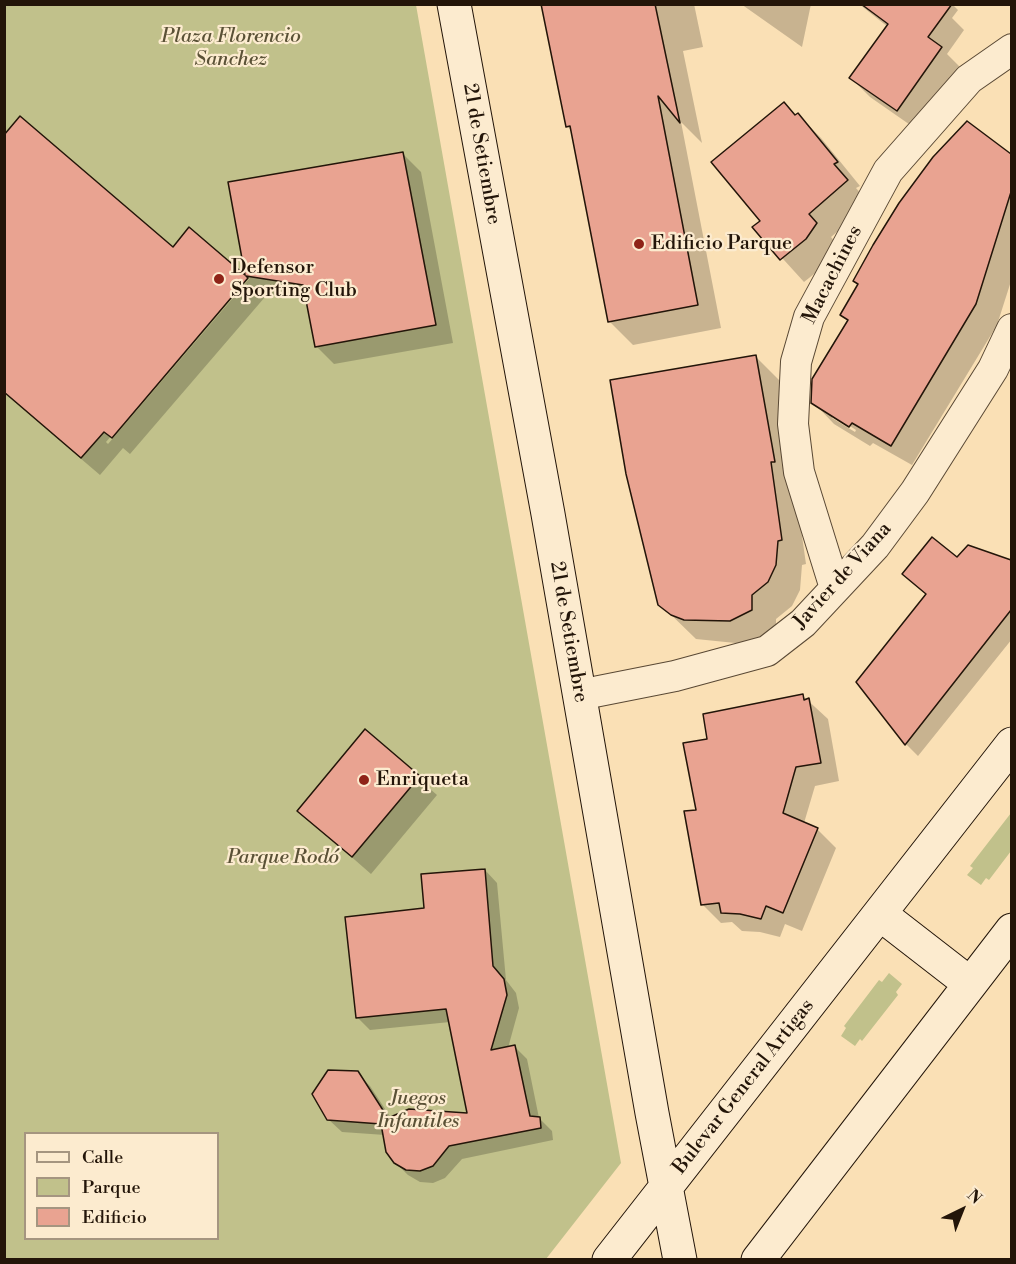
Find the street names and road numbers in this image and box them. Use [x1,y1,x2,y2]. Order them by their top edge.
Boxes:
street label: 21 de Setiembre [457,82,505,226]
street label: Macachines [798,222,868,328]
street label: Javier de Viana [789,518,897,634]
street label: 21 de Setiembre [544,560,592,704]
street label: Bulevar General Artigas [668,995,820,1179]

